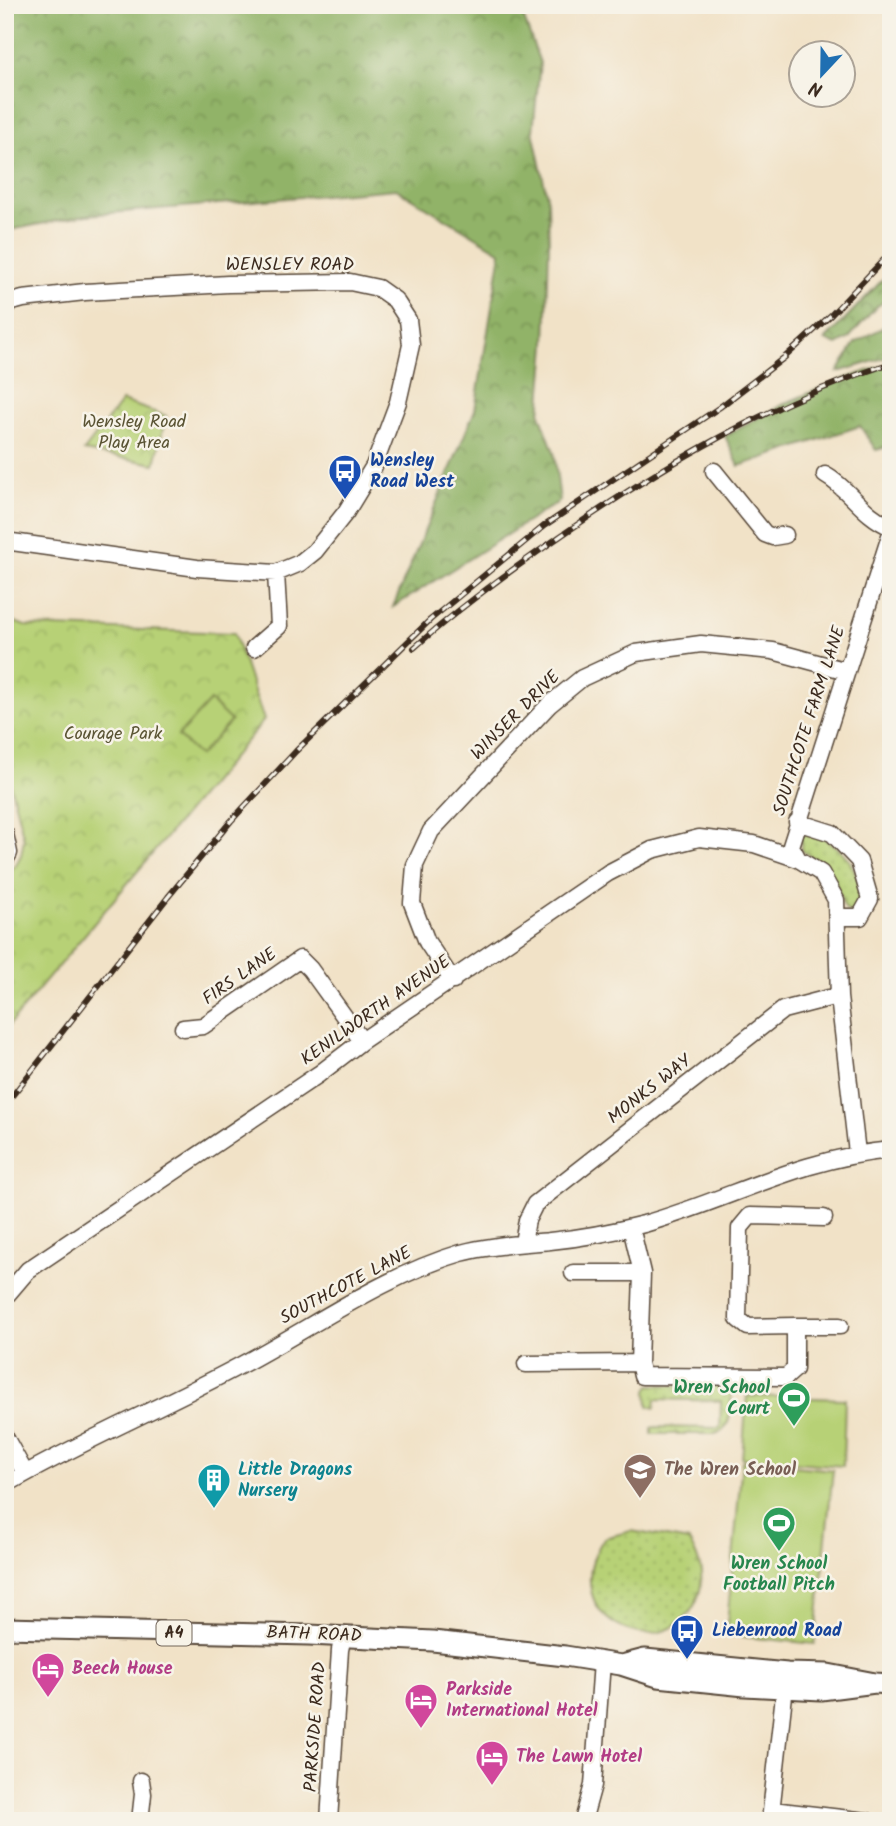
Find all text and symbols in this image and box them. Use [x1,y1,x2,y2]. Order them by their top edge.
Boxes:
north arrow [788,38,858,108]
text: N [805,72,828,104]
street label: WENSLEY ROAD [226,251,355,280]
park label: Wensley Road Play Area [82,408,187,458]
place label: Wensley Road West [370,447,455,497]
bus stop icon: Wensley Road West [326,452,364,501]
street label: SOUTHCOTE FARM LANE [766,622,855,820]
street label: WINSER DRIVE [464,664,568,768]
park label: Courage Park [64,720,163,749]
street label: FIRS LANE [197,940,284,1013]
street label: KENILWORTH AVENUE [295,948,458,1074]
street label: MONKS WAY [602,1047,699,1132]
street label: SOUTHCOTE LANE [275,1239,418,1333]
place label: Wren School Court [674,1374,771,1424]
sports icon: Wren School Court [775,1379,813,1428]
school or university icon: The Wren School [621,1451,659,1500]
place label: Little Dragons Nursery [238,1456,353,1506]
place label: The Wren School [664,1456,796,1485]
building icon: Little Dragons Nursery [195,1461,233,1510]
sports icon: Wren School Football Pitch [760,1504,798,1553]
place label: Wren School Football Pitch [723,1550,835,1600]
bus stop icon: Liebenrood Road [668,1612,706,1661]
place label: Liebenrood Road [712,1617,842,1646]
street label: BATH ROAD [266,1619,363,1651]
road number: A4 [156,1620,192,1646]
hotel icon: Beech House [29,1650,67,1699]
place label: Beech House [72,1655,173,1684]
street label: PARKSIDE ROAD [297,1661,335,1793]
place label: Parkside International Hotel [446,1676,598,1726]
hotel icon: Parkside International Hotel [402,1681,440,1730]
hotel icon: The Lawn Hotel [473,1738,511,1787]
place label: The Lawn Hotel [516,1743,642,1772]

